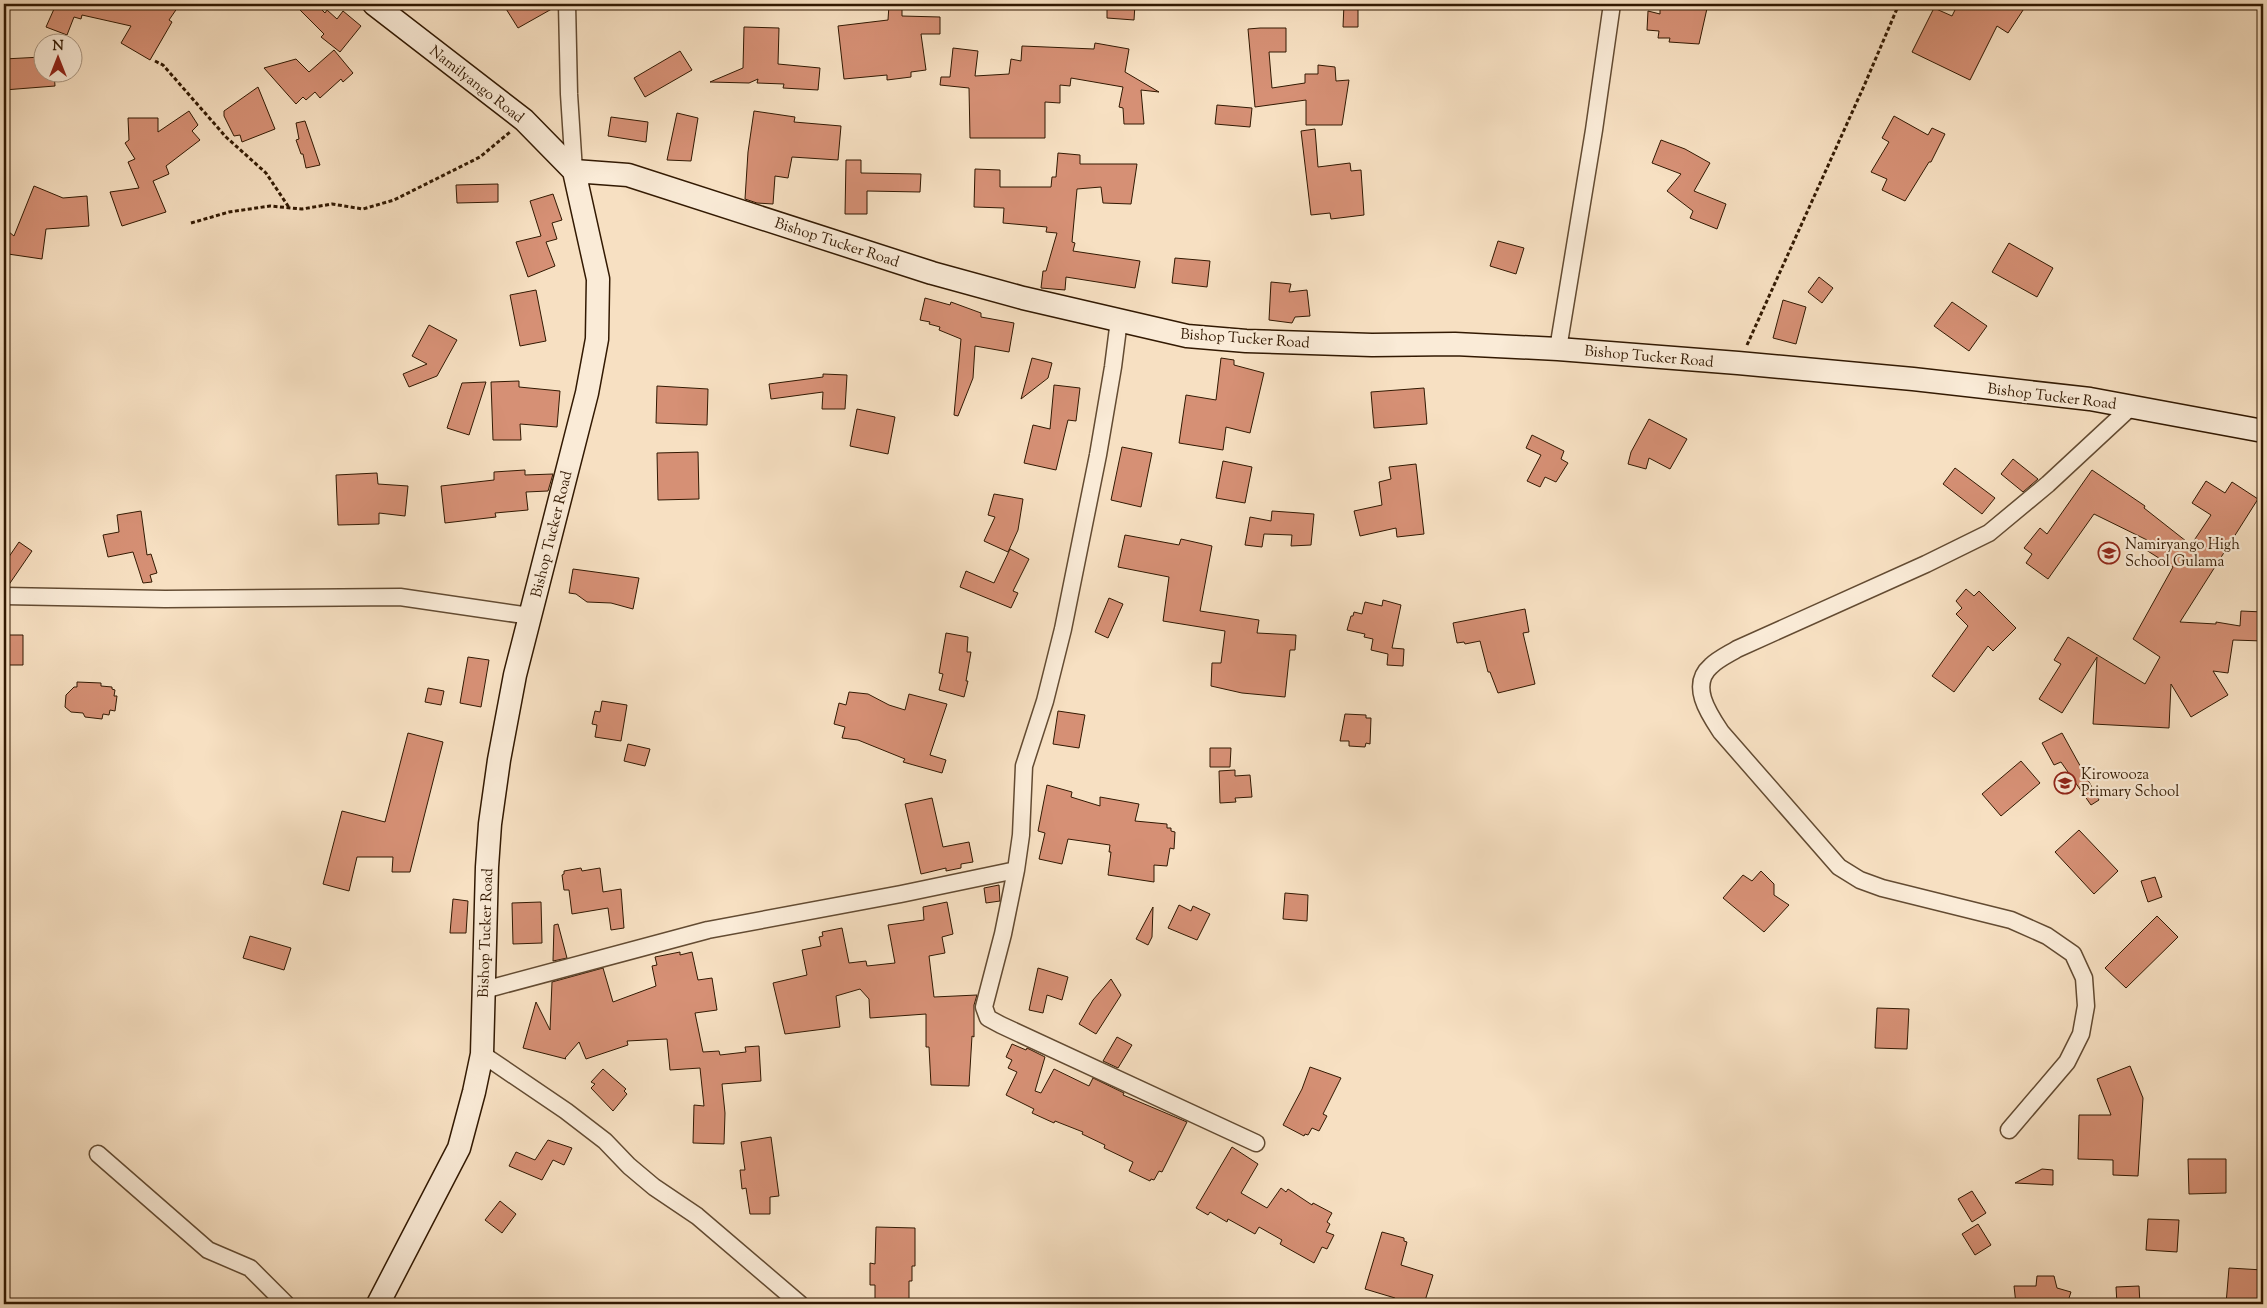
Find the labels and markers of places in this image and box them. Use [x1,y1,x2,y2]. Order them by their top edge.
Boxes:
place label: Namiryango High School Gulama [2125,535,2240,573]
school or university icon: Namiryango High School Gulama [2097,541,2121,565]
place label: Kirowooza Primary School [2081,765,2179,803]
school or university icon: Kirowooza Primary School [2053,771,2077,795]

